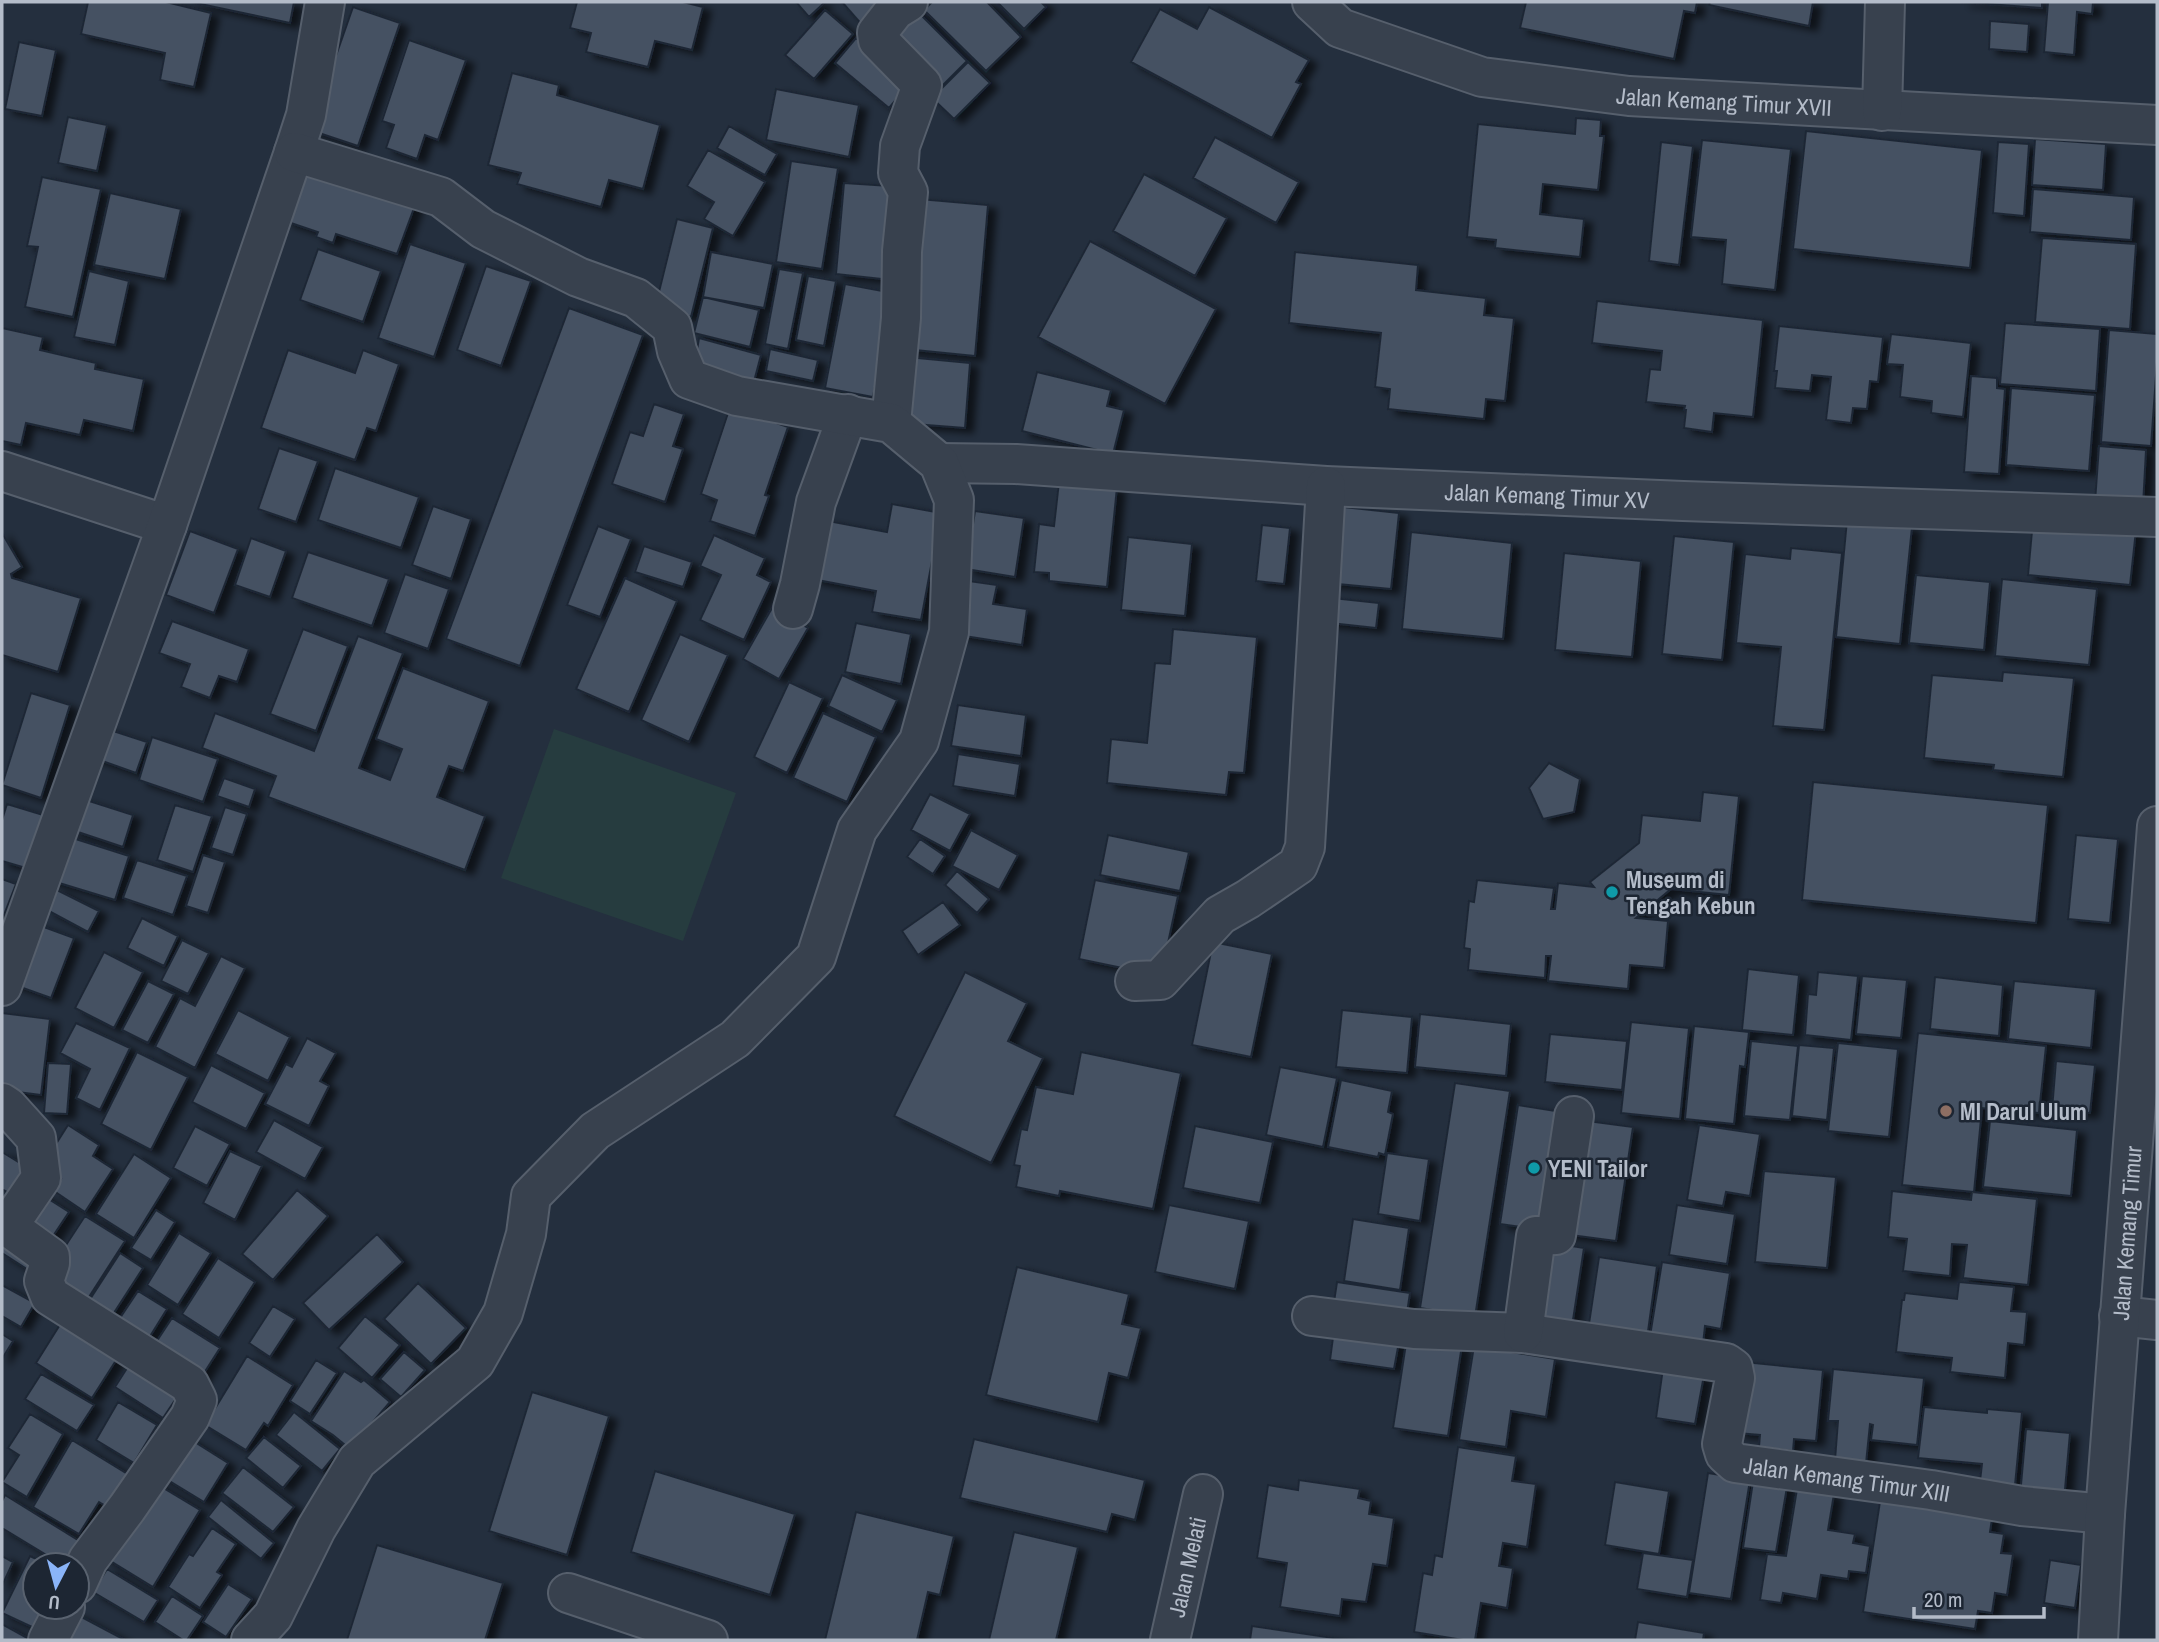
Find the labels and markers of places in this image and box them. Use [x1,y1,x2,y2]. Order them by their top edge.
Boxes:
place label: Museum di Tengah Kebun [1626,864,1756,921]
marker: Museum di Tengah Kebun [1604,884,1620,900]
place label: MI Darul Ulum [1960,1096,2087,1127]
marker: MI Darul Ulum [1938,1103,1954,1119]
place label: YENI Tailor [1548,1153,1648,1184]
marker: YENI Tailor [1526,1160,1542,1176]

